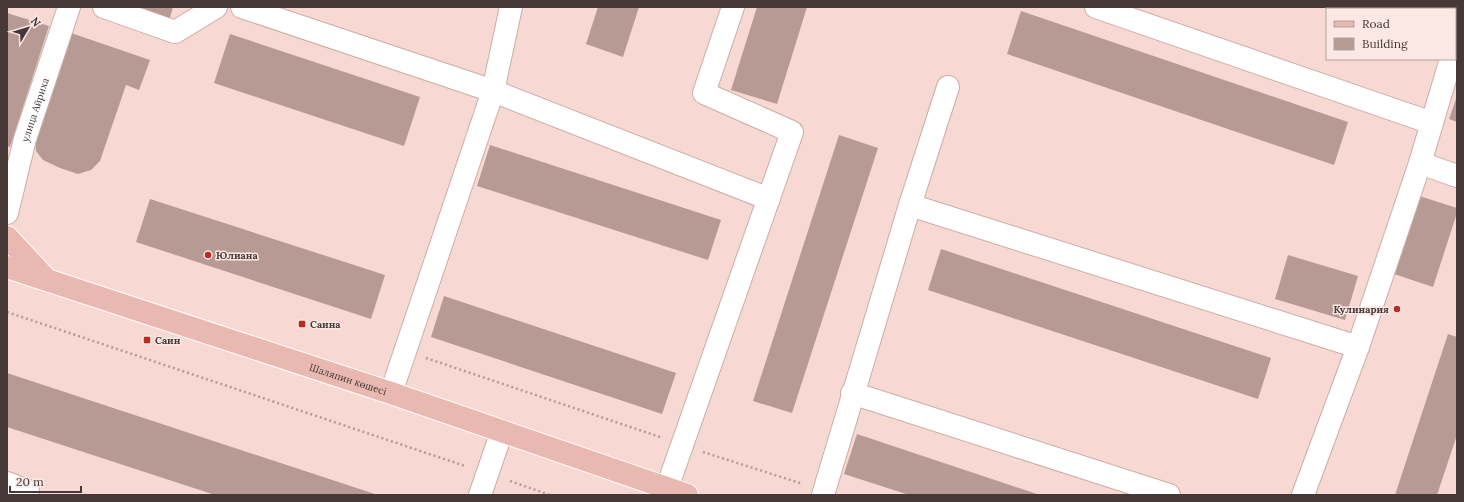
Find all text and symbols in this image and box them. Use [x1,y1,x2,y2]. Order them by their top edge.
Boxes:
north arrow [8,8,48,48]
legend [1326,8,1456,60]
text: N [28,14,44,30]
text: Road [1362,16,1390,31]
text: Building [1362,36,1408,51]
street label: улица Айриха [19,76,52,144]
place label: Юлиана [216,249,258,262]
marker: Юлиана [203,250,213,260]
place label: Кулинария [1333,303,1389,316]
marker: Кулинария [1392,304,1402,314]
place label: Саина [310,318,341,331]
marker: Саина [297,319,307,329]
place label: Саин [155,334,181,347]
marker: Саин [142,335,152,345]
street label: Шаляпин көшесі [308,361,389,398]
scale bar [10,468,81,494]
text: 20 m [16,474,44,489]

